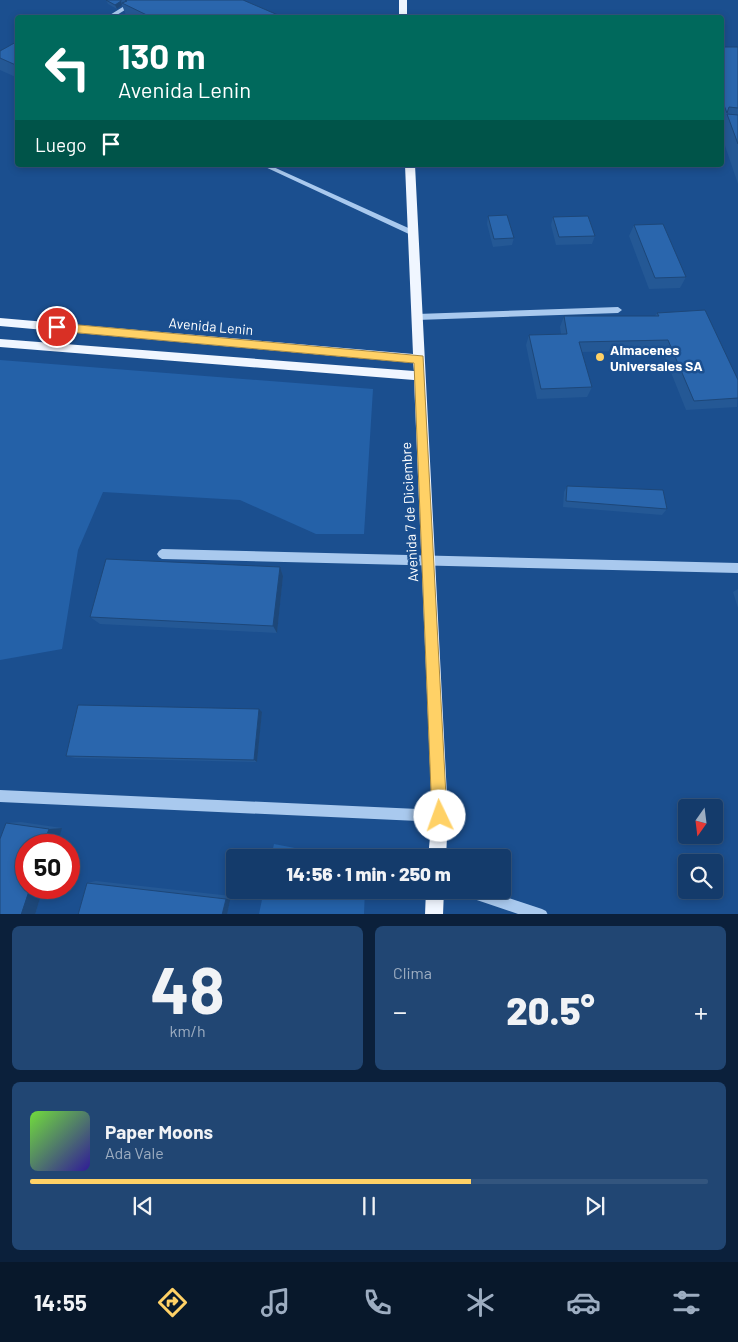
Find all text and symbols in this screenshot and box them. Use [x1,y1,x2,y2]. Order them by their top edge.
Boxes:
text: 130 m [118,34,205,76]
icon: left [35,35,100,100]
text: Avenida Lenin [118,76,251,102]
icon: arrive [97,130,125,158]
text: Luego [35,133,87,156]
pin [36,306,78,348]
icon: arrive [43,313,71,341]
street label: Avenida Lenin [168,314,254,338]
place label: Almacenes Universales SA [610,341,703,374]
marker: Almacenes Universales SA [594,351,606,363]
street label: Avenida 7 de Diciembre [397,442,421,582]
position arrow [413,789,465,841]
north arrow [678,799,722,844]
map controls [678,799,723,899]
speed limit sign: 50 [15,834,80,899]
button: search [678,854,723,899]
text: 14:56 · 1 min · 250 m [286,862,451,885]
text: 48 [150,949,225,1027]
text: Clima [393,963,432,982]
text: 20.5° [506,987,595,1033]
text: − [393,994,407,1028]
text: + [694,994,708,1028]
text: km/h [169,1021,206,1040]
text: Paper Moons [105,1120,213,1143]
text: Ada Vale [105,1143,164,1162]
icon: previous [129,1192,157,1220]
icon: pause [355,1192,383,1220]
icon: next [581,1192,609,1220]
icon: directions [155,1285,190,1320]
icon: music [258,1285,293,1320]
icon: phone [360,1285,395,1320]
icon: climate [463,1285,498,1320]
icon: car [566,1285,601,1320]
icon: filters [669,1285,704,1320]
text: 14:55 [34,1289,87,1315]

